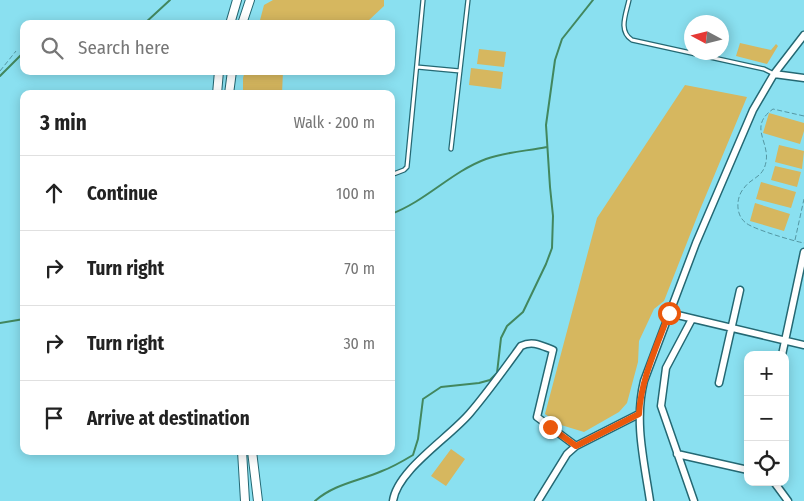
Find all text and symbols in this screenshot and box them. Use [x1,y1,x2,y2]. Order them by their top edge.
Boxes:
north arrow [684,15,729,60]
search box [20,20,395,75]
icon: search [38,34,66,62]
text: Search here [78,36,170,59]
text: 3 min [40,110,87,136]
text: Walk · 200 m [293,113,375,132]
icon: ahead [40,179,68,207]
text: Continue [87,182,158,205]
text: 100 m [336,184,375,203]
icon: right [40,254,68,282]
text: Turn right [87,257,164,280]
text: 70 m [344,259,375,278]
route start [658,302,681,325]
icon: right [40,329,68,357]
text: Turn right [87,332,164,355]
text: 30 m [343,334,375,353]
map controls [744,351,789,486]
button: + [744,351,789,396]
button: − [744,396,789,441]
icon: arrive [40,404,68,432]
text: Arrive at destination [87,407,250,430]
route end [539,416,562,439]
button: locate [744,441,789,486]

